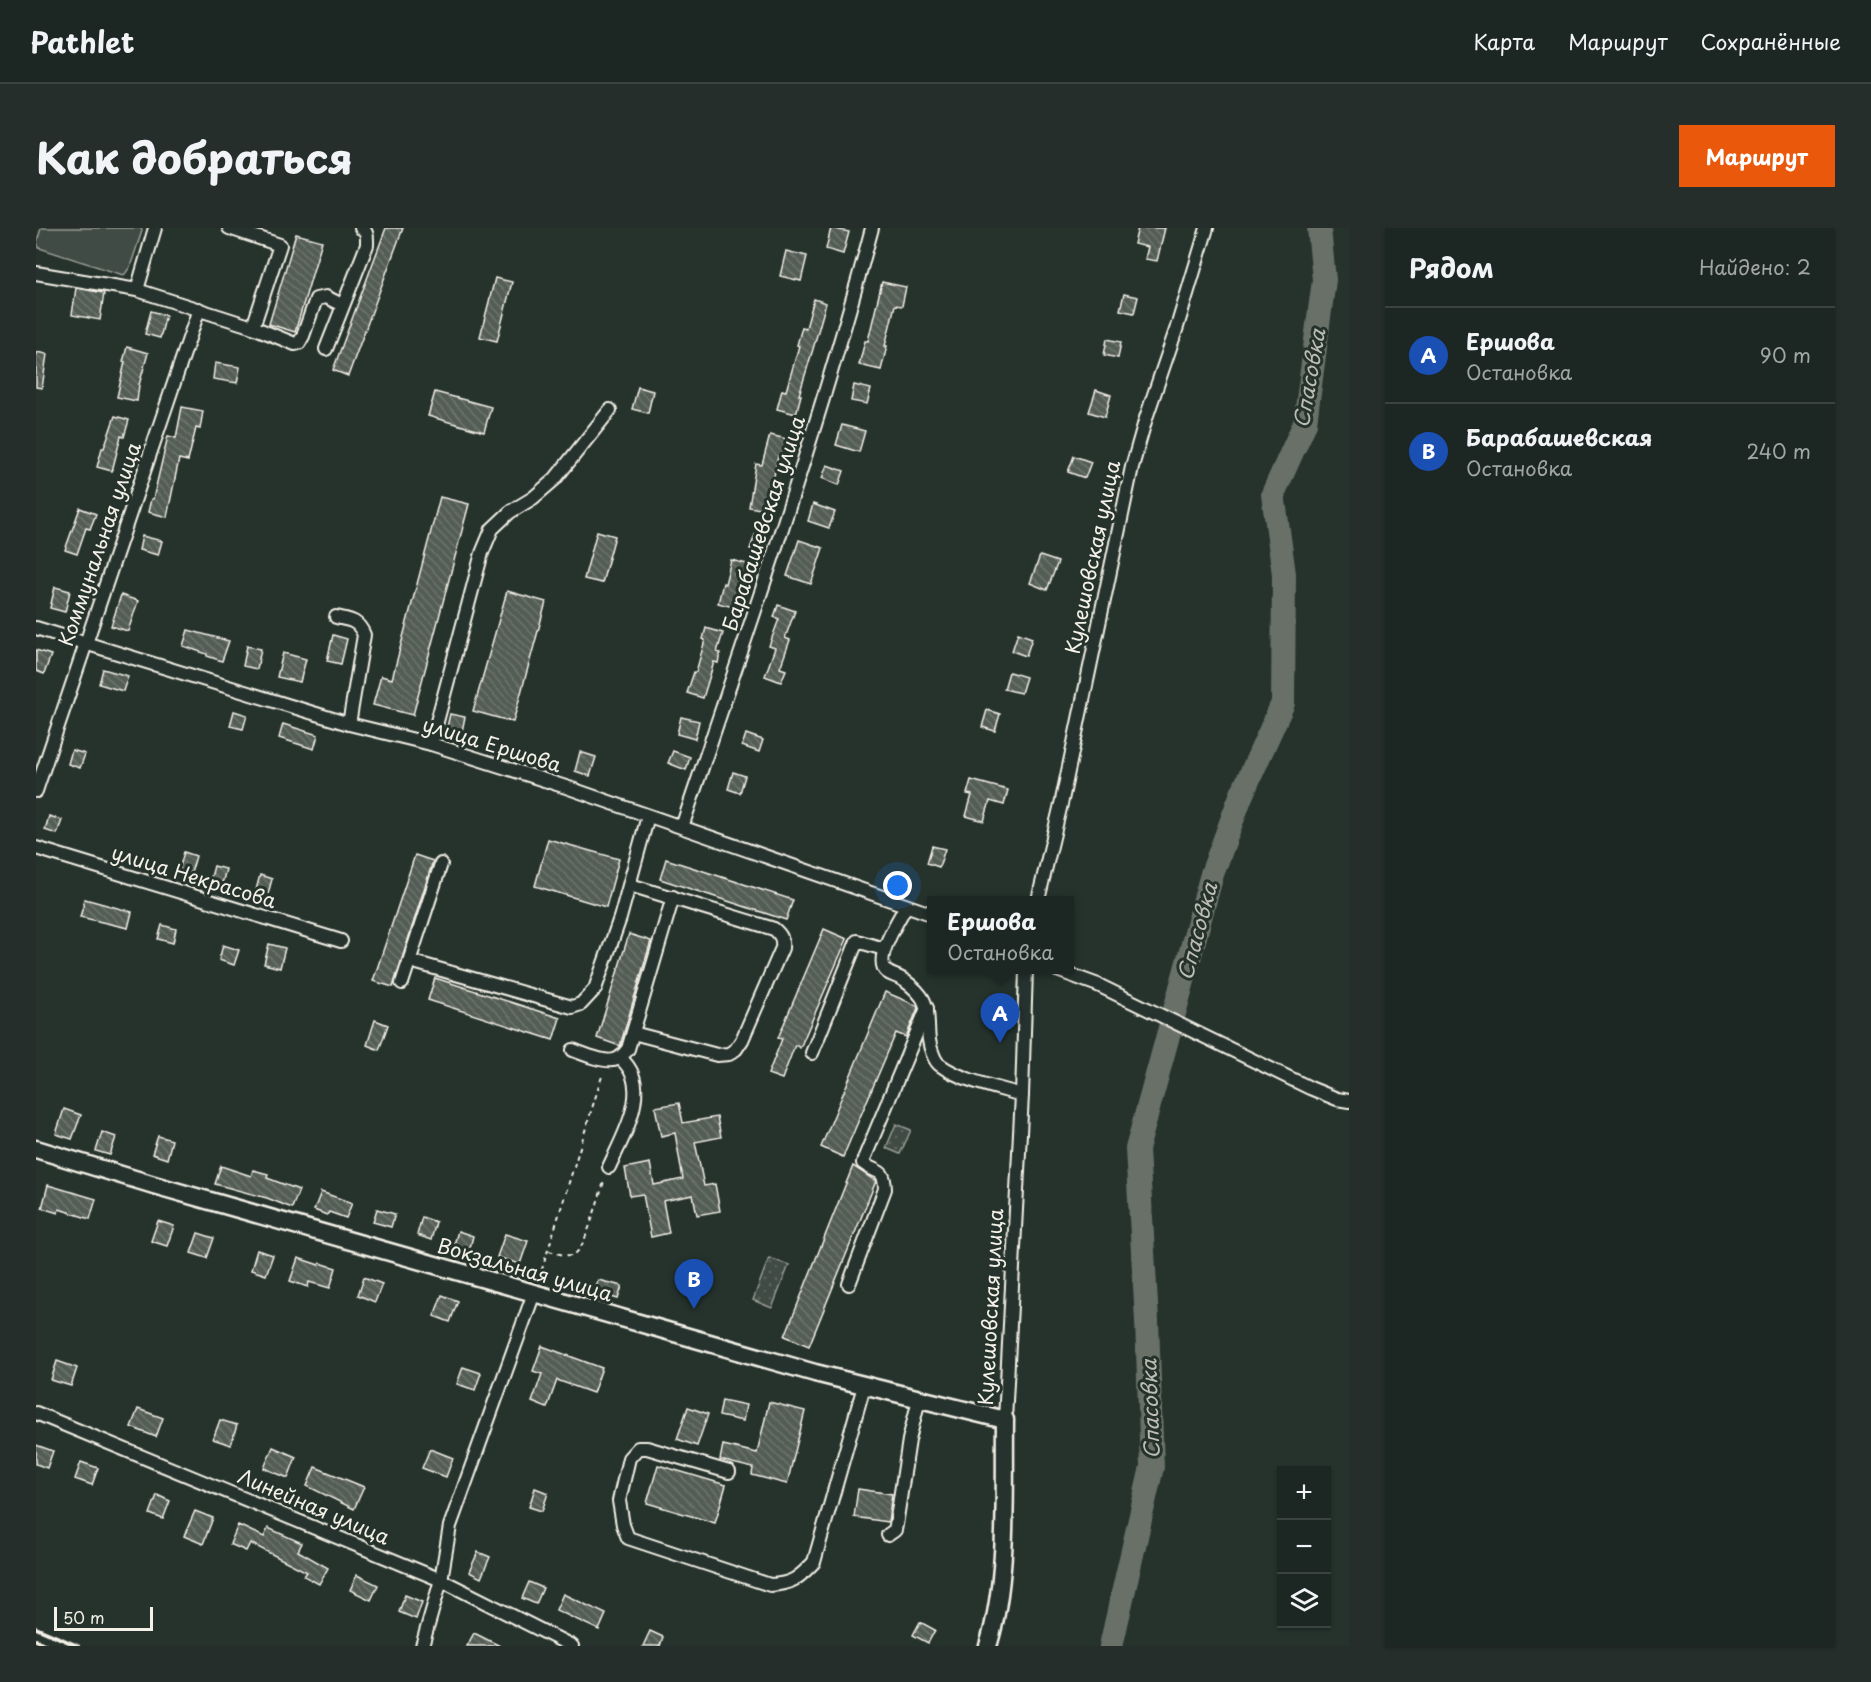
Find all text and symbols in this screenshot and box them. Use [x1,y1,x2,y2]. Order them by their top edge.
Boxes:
text: Pathlet [30,20,134,63]
text: Карта [1474,25,1535,57]
text: Маршрут [1568,25,1668,57]
text: Сохранённые [1701,25,1841,57]
text: Как добраться [36,125,353,188]
button: Маршрут [1679,125,1835,187]
text: Рядом [1409,248,1494,287]
text: Найдено: 2 [1699,252,1811,282]
text: Ершова [1466,324,1555,357]
water label: Спасовка [1284,325,1333,430]
text: A [1421,340,1436,370]
text: 90 m [1760,340,1811,370]
text: Остановка [1466,357,1572,387]
street label: Барабашевская улица [714,411,812,634]
text: Барабашевская [1466,420,1652,453]
text: B [1422,436,1435,466]
text: 240 m [1746,436,1811,466]
street label: Коммунальная улица [50,438,148,650]
text: Остановка [1466,453,1572,483]
street label: Кулешовская улица [1057,457,1127,657]
street label: улица Ершова [419,709,566,780]
street label: улица Некрасова [108,837,281,915]
your location [883,871,912,900]
water label: Спасовка [1168,878,1225,983]
popup [927,896,1074,974]
text: Ершова [947,904,1036,937]
text: Остановка [947,937,1054,967]
pin: A [980,994,1020,1043]
street label: Кулешовская улица [970,1207,1010,1406]
street label: Вокзальная улица [434,1230,617,1309]
pin: B [674,1260,714,1309]
water label: Спасовка [1131,1358,1167,1459]
street label: Линейная улица [233,1460,395,1552]
map controls [1277,1466,1331,1628]
button: + [1277,1466,1331,1520]
button: − [1277,1520,1331,1574]
button: layers [1277,1574,1331,1628]
scale bar [54,1604,153,1632]
text: 50 m [63,1605,104,1629]

